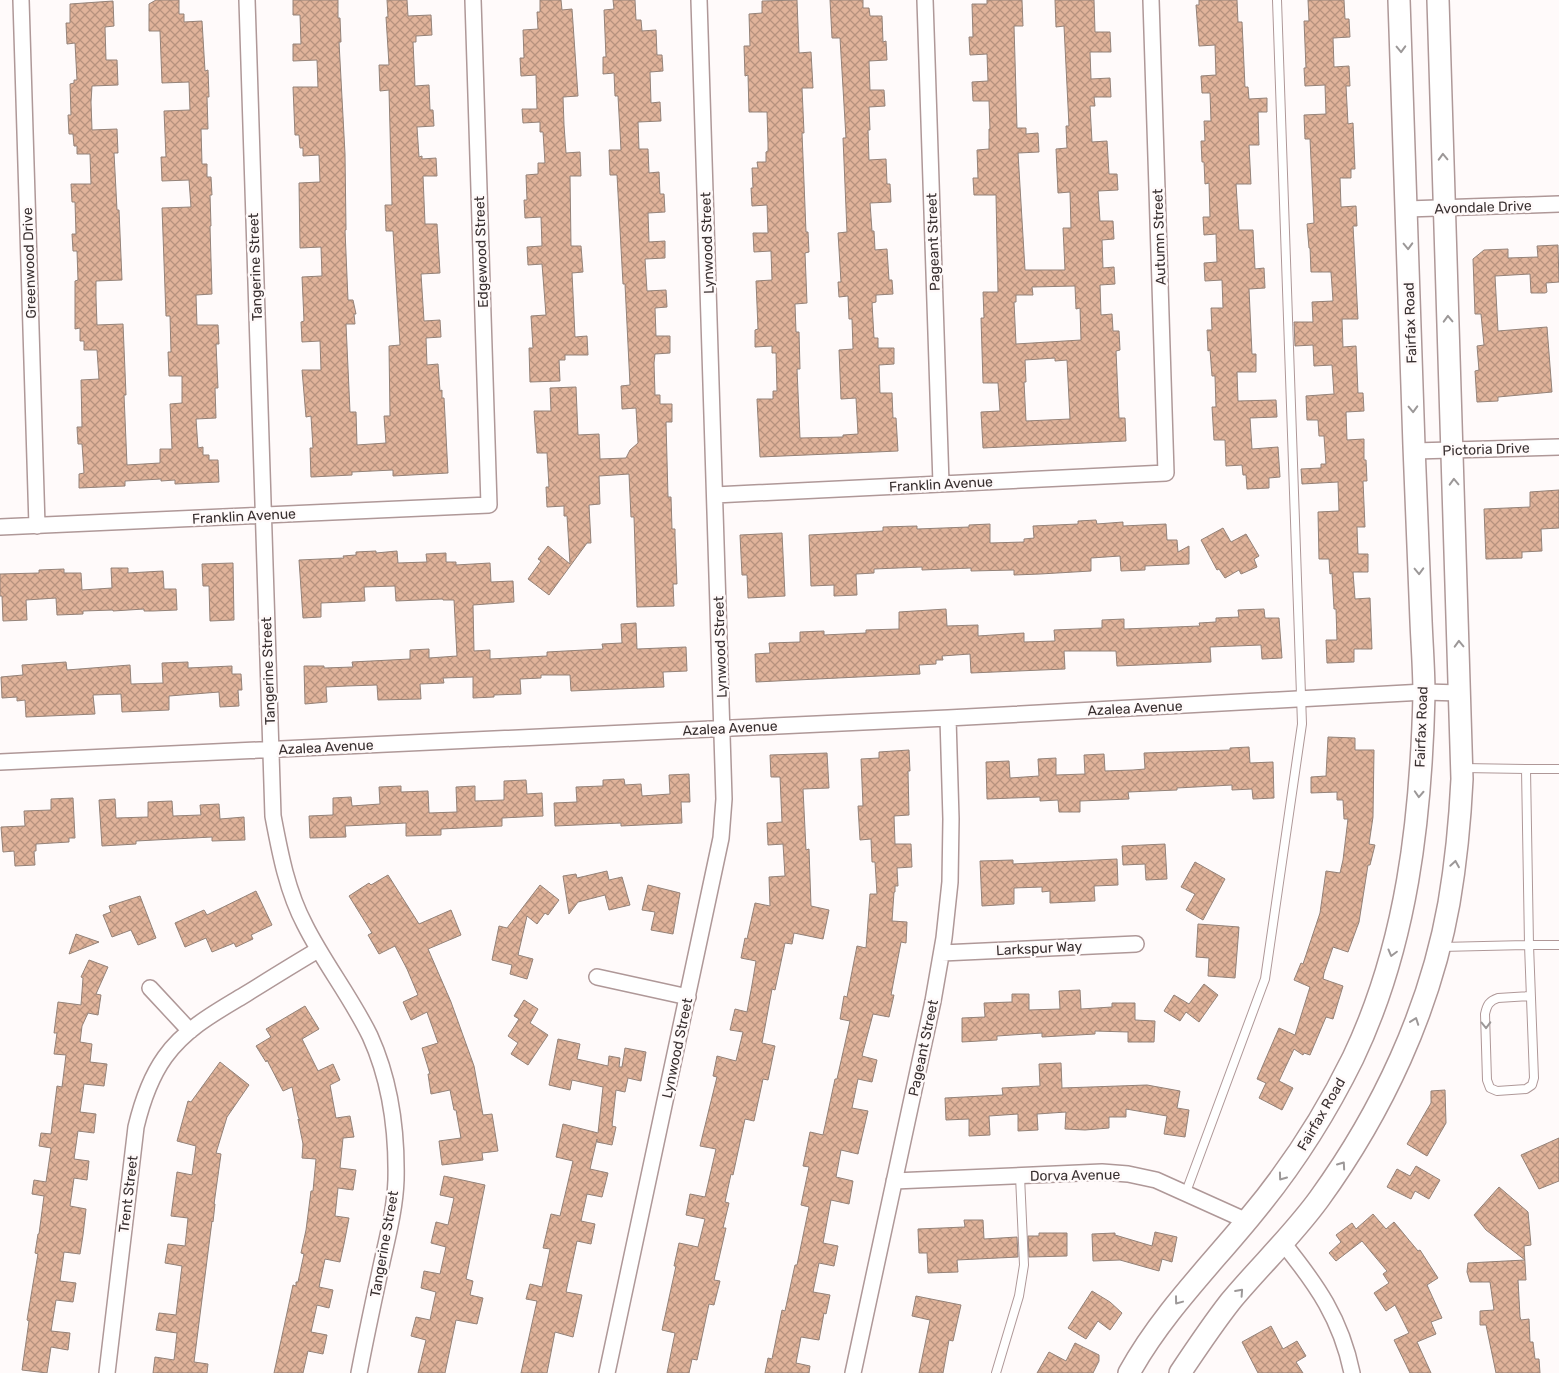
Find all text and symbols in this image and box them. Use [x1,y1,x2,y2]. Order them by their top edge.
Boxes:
one-way arrow [1396,45,1406,53]
one-way arrow [1438,153,1448,160]
street label: Autumn Street [1149,188,1170,285]
street label: Lynwood Street [697,191,718,294]
street label: Pageant Street [923,192,944,291]
street label: Edgewood Street [471,195,492,308]
street label: Avondale Drive [1434,197,1532,218]
street label: Greenwood Drive [19,207,40,319]
street label: Tangerine Street [245,212,266,321]
one-way arrow [1402,242,1413,250]
street label: Fairfax Road [1401,282,1420,364]
one-way arrow [1443,315,1454,323]
one-way arrow [1407,405,1418,413]
street label: Pictoria Drive [1442,439,1530,460]
street label: Franklin Avenue [889,473,994,496]
one-way arrow [1448,477,1459,485]
street label: Franklin Avenue [192,505,297,528]
one-way arrow [1414,568,1424,575]
street label: Lynwood Street [710,595,731,698]
street label: Tangerine Street [258,616,279,725]
one-way arrow [1454,640,1464,648]
street label: Fairfax Road [1412,686,1431,768]
street label: Azalea Avenue [1087,698,1183,719]
street label: Azalea Avenue [682,718,778,739]
street label: Azalea Avenue [278,737,374,758]
one-way arrow [1413,790,1424,798]
one-way arrow [1449,859,1460,867]
street label: Larkspur Way [995,938,1083,959]
one-way arrow [1387,949,1397,957]
street label: Lynwood Street [659,996,697,1100]
street label: Pageant Street [905,998,942,1098]
one-way arrow [1409,1017,1420,1026]
one-way arrow [1481,1022,1491,1029]
street label: Fairfax Road [1294,1075,1349,1154]
street label: Trent Street [115,1154,142,1234]
one-way arrow [1336,1162,1345,1171]
street label: Dorva Avenue [1030,1166,1120,1185]
one-way arrow [1279,1171,1288,1180]
street label: Tangerine Street [367,1189,402,1299]
one-way arrow [1234,1288,1243,1297]
one-way arrow [1176,1295,1184,1304]

